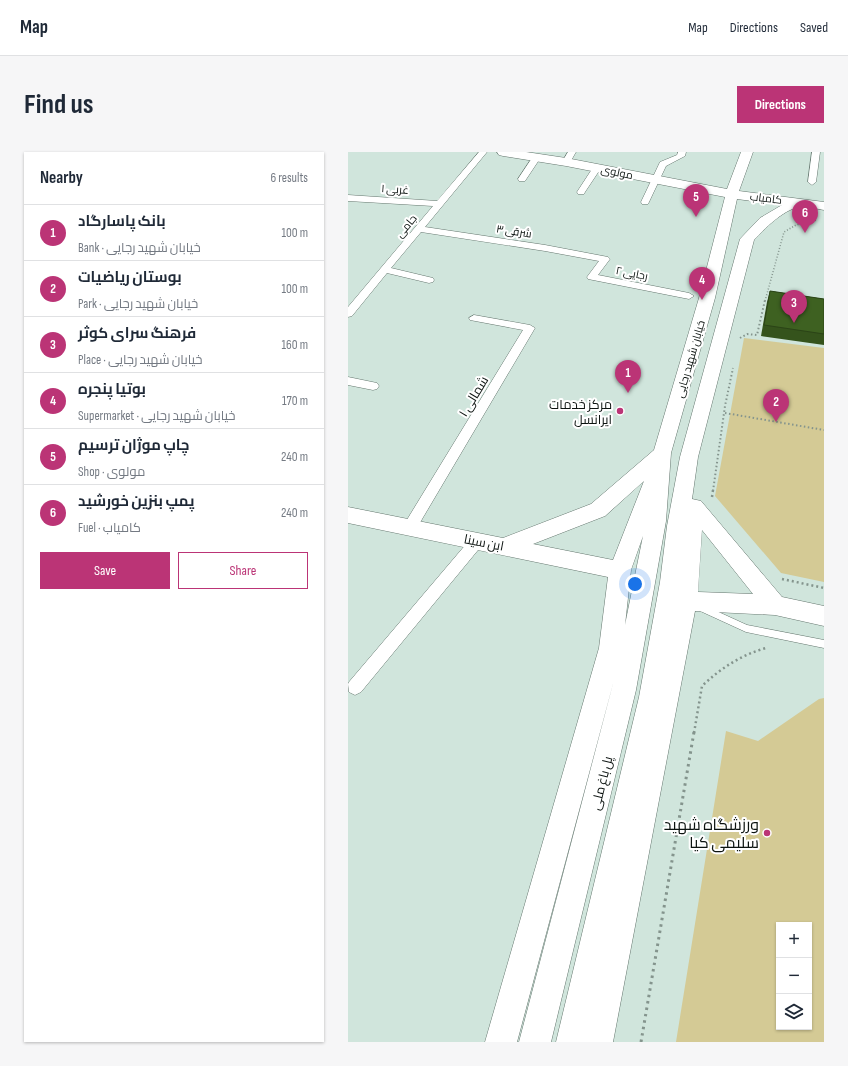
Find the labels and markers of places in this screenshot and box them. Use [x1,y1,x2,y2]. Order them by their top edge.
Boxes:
pin: 5 [683,184,709,217]
pin: 6 [792,200,818,233]
pin: 4 [689,267,715,300]
pin: 3 [781,290,807,323]
pin: 1 [615,360,641,393]
pin: 2 [763,389,789,422]
place label: مرکز خدمات ایرانسل [549,397,612,428]
marker: مرکز خدمات ایرانسل [615,406,625,416]
place label: ورزشگاه شهید سلیمی کیا [664,816,759,853]
marker: ورزشگاه شهید سلیمی کیا [762,828,772,838]

